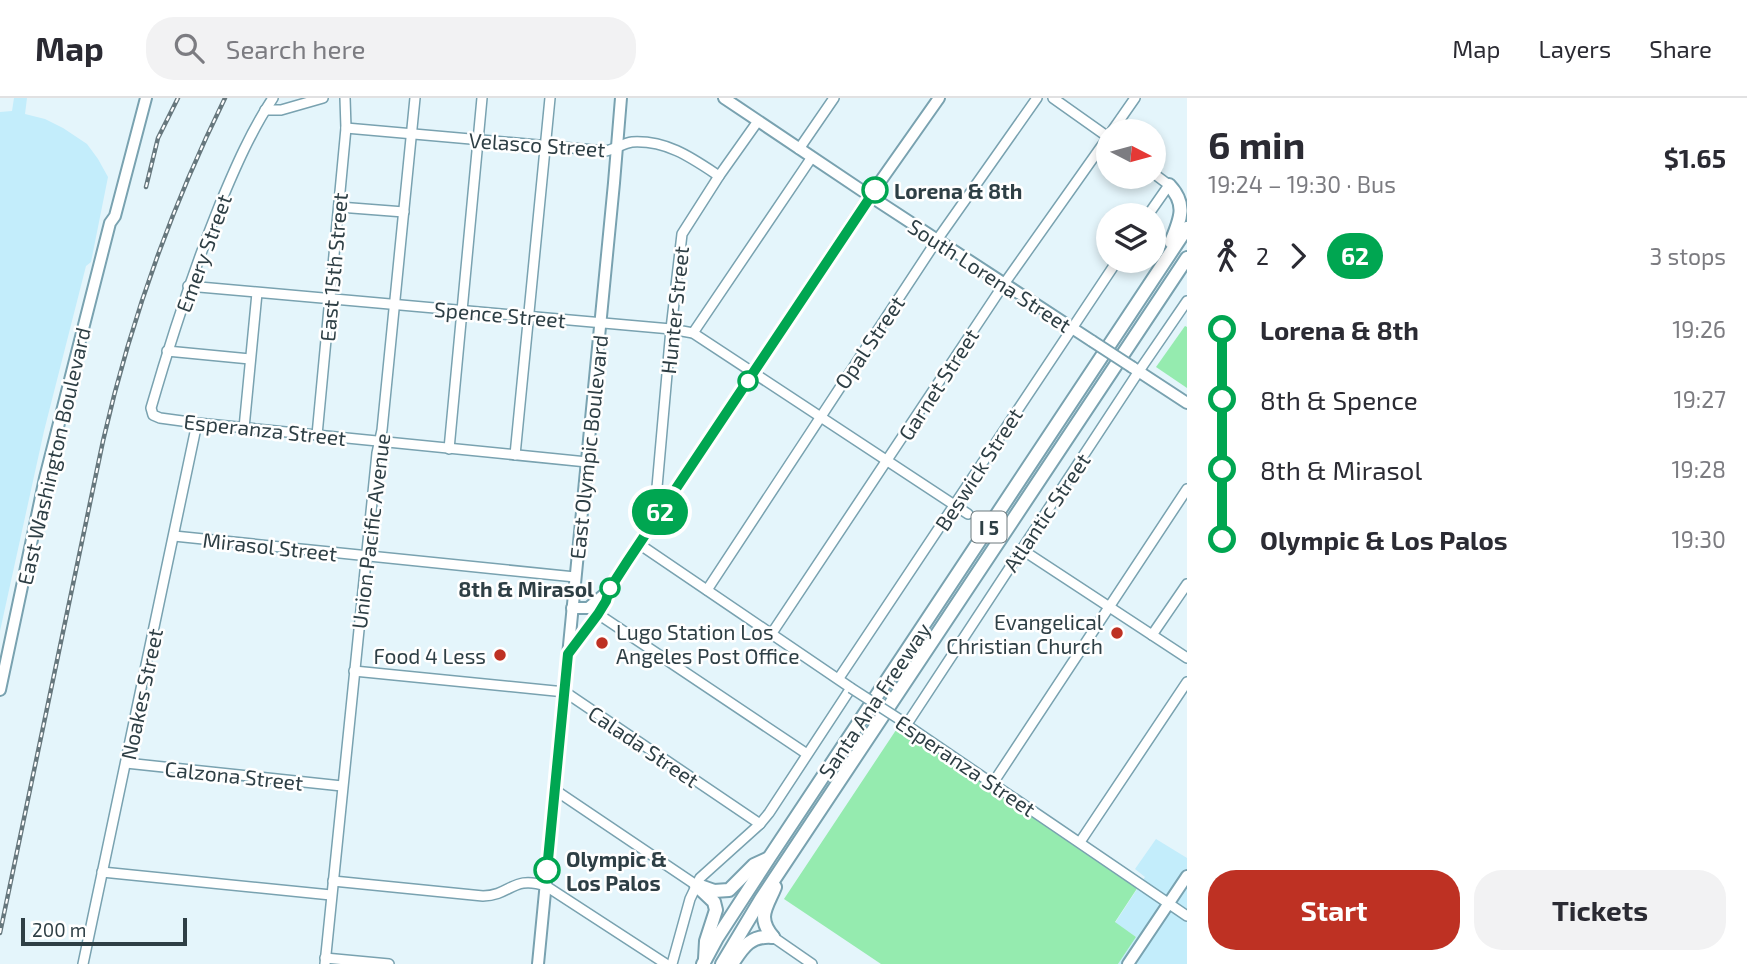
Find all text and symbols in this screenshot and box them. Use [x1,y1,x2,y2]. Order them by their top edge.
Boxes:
search box [146,17,636,80]
text: Map [35,28,104,68]
icon: search [170,29,208,67]
text: Search here [226,33,365,64]
text: Map [1452,34,1500,63]
text: Layers [1538,34,1611,63]
text: Share [1649,34,1712,63]
north arrow [1096,119,1166,189]
map controls [1096,119,1166,273]
text: 6 min [1208,121,1305,167]
street label: Velasco Street [468,127,606,161]
text: $1.65 [1664,142,1726,173]
text: 19:24 – 19:30 · Bus [1208,170,1396,198]
marker: Lorena & 8th [862,177,888,203]
place label: Lorena & 8th [894,178,1022,203]
street label: Emery Street [170,191,236,315]
street label: East 15th Street [314,191,352,343]
button: layers [1096,203,1166,273]
street label: South Lorena Street [904,213,1076,337]
icon: walk [1208,237,1246,275]
icon: forward [1279,237,1317,275]
text: 62 [1341,241,1369,270]
text: 2 [1256,242,1269,270]
text: 3 stops [1650,242,1726,270]
street label: Hunter Street [655,245,693,375]
street label: Opal Street [829,291,909,393]
street label: Spence Street [433,296,567,332]
text: Lorena & 8th [1260,314,1419,345]
text: 19:26 [1672,315,1726,343]
street label: Garnet Street [893,324,983,444]
street label: East Washington Boulevard [11,325,95,587]
street label: East Olympic Boulevard [564,334,612,560]
unlabelled marker [738,371,758,391]
text: 8th & Spence [1260,384,1418,415]
text: 19:27 [1674,385,1726,413]
street label: Beswick Street [929,403,1027,535]
street label: Esperanza Street [182,408,348,450]
street label: Union Pacific Avenue [346,432,394,630]
street label: Atlantic Street [997,448,1095,576]
text: 8th & Mirasol [1260,454,1422,485]
text: 19:28 [1671,455,1726,483]
line badge: 62 [628,489,692,535]
text: 62 [646,497,674,526]
road number: I 5 [972,512,1006,542]
text: Olympic & Los Palos [1260,524,1508,555]
text: 19:30 [1672,525,1726,553]
street label: Mirasol Street [202,527,338,565]
place label: 8th & Mirasol [458,576,594,601]
marker: 8th & Mirasol [600,578,620,598]
place label: Evangelical Christian Church [946,609,1104,658]
street label: Santa Ana Freeway [813,617,935,783]
place label: Lugo Station Los Angeles Post Office [616,619,800,668]
marker: Evangelical Christian Church [1109,625,1125,641]
street label: Noakes Street [115,626,167,762]
marker: Lugo Station Los Angeles Post Office [594,635,610,651]
place label: Food 4 Less [373,643,486,668]
marker: Food 4 Less [492,647,508,663]
street label: Calada Street [584,700,704,792]
street label: Esperanza Street [891,709,1041,821]
street label: Calzona Street [164,755,304,795]
place label: Olympic & Los Palos [566,846,667,895]
marker: Olympic & Los Palos [534,857,560,883]
button: Start [1208,870,1460,950]
button: Tickets [1474,870,1726,950]
scale bar [21,915,187,947]
text: 200 m [32,918,86,941]

